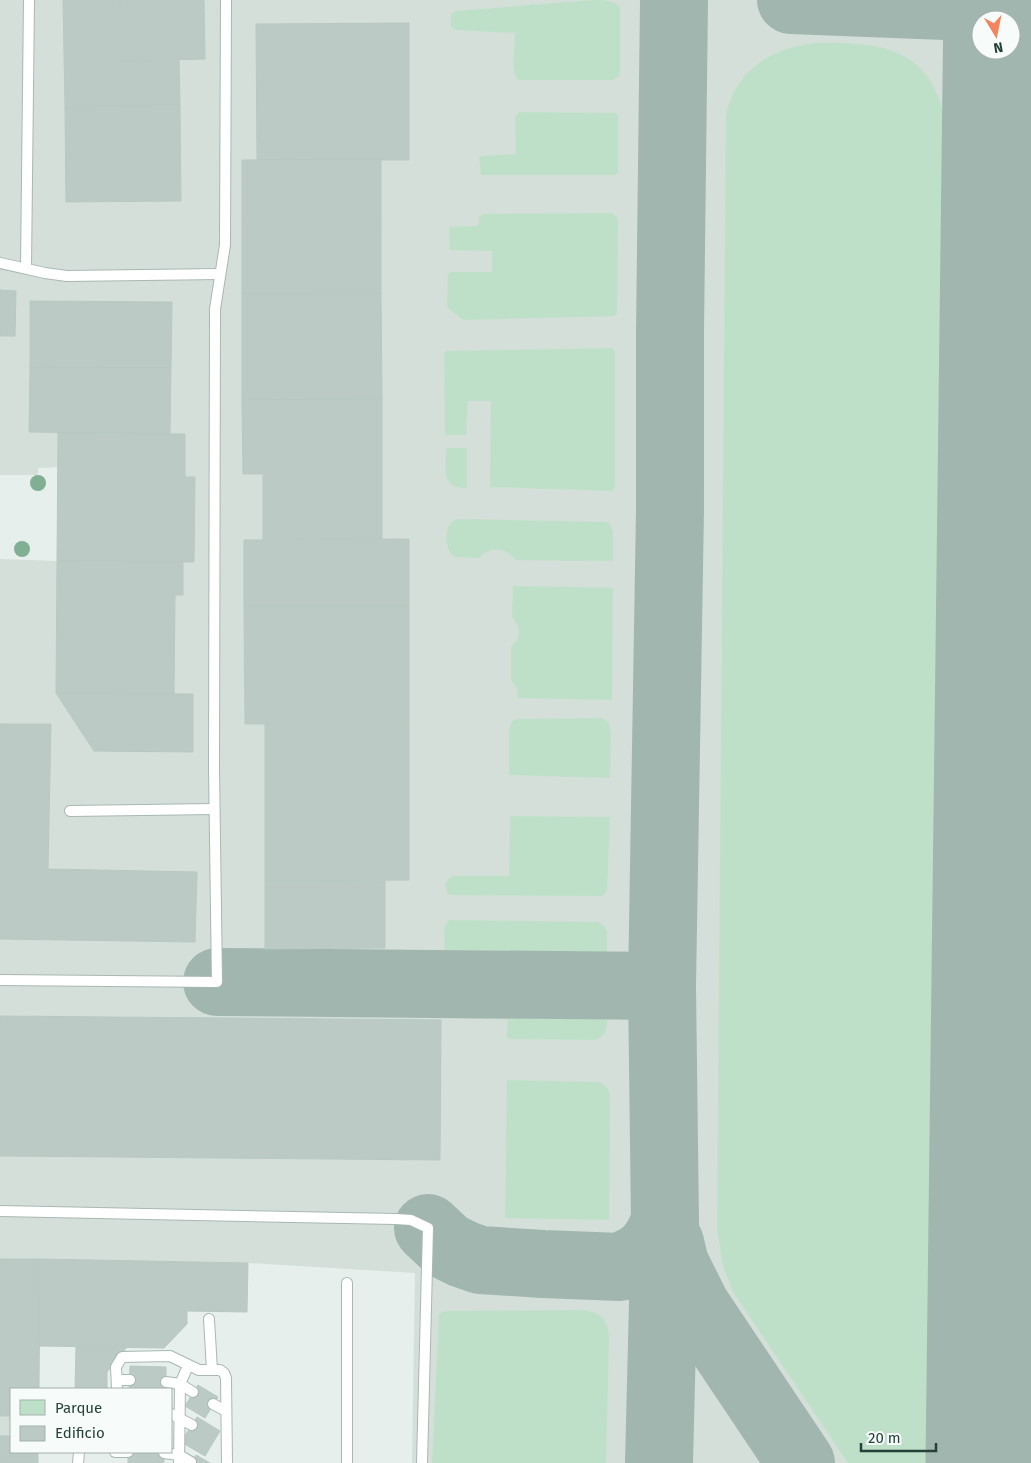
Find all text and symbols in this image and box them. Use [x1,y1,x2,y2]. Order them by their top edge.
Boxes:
north arrow [971,10,1021,60]
text: N [992,38,1004,56]
legend [10,1388,172,1453]
text: Parque [55,1399,102,1417]
scale bar [861,1420,936,1452]
text: Edificio [55,1424,105,1442]
text: 20 m [868,1429,901,1447]

